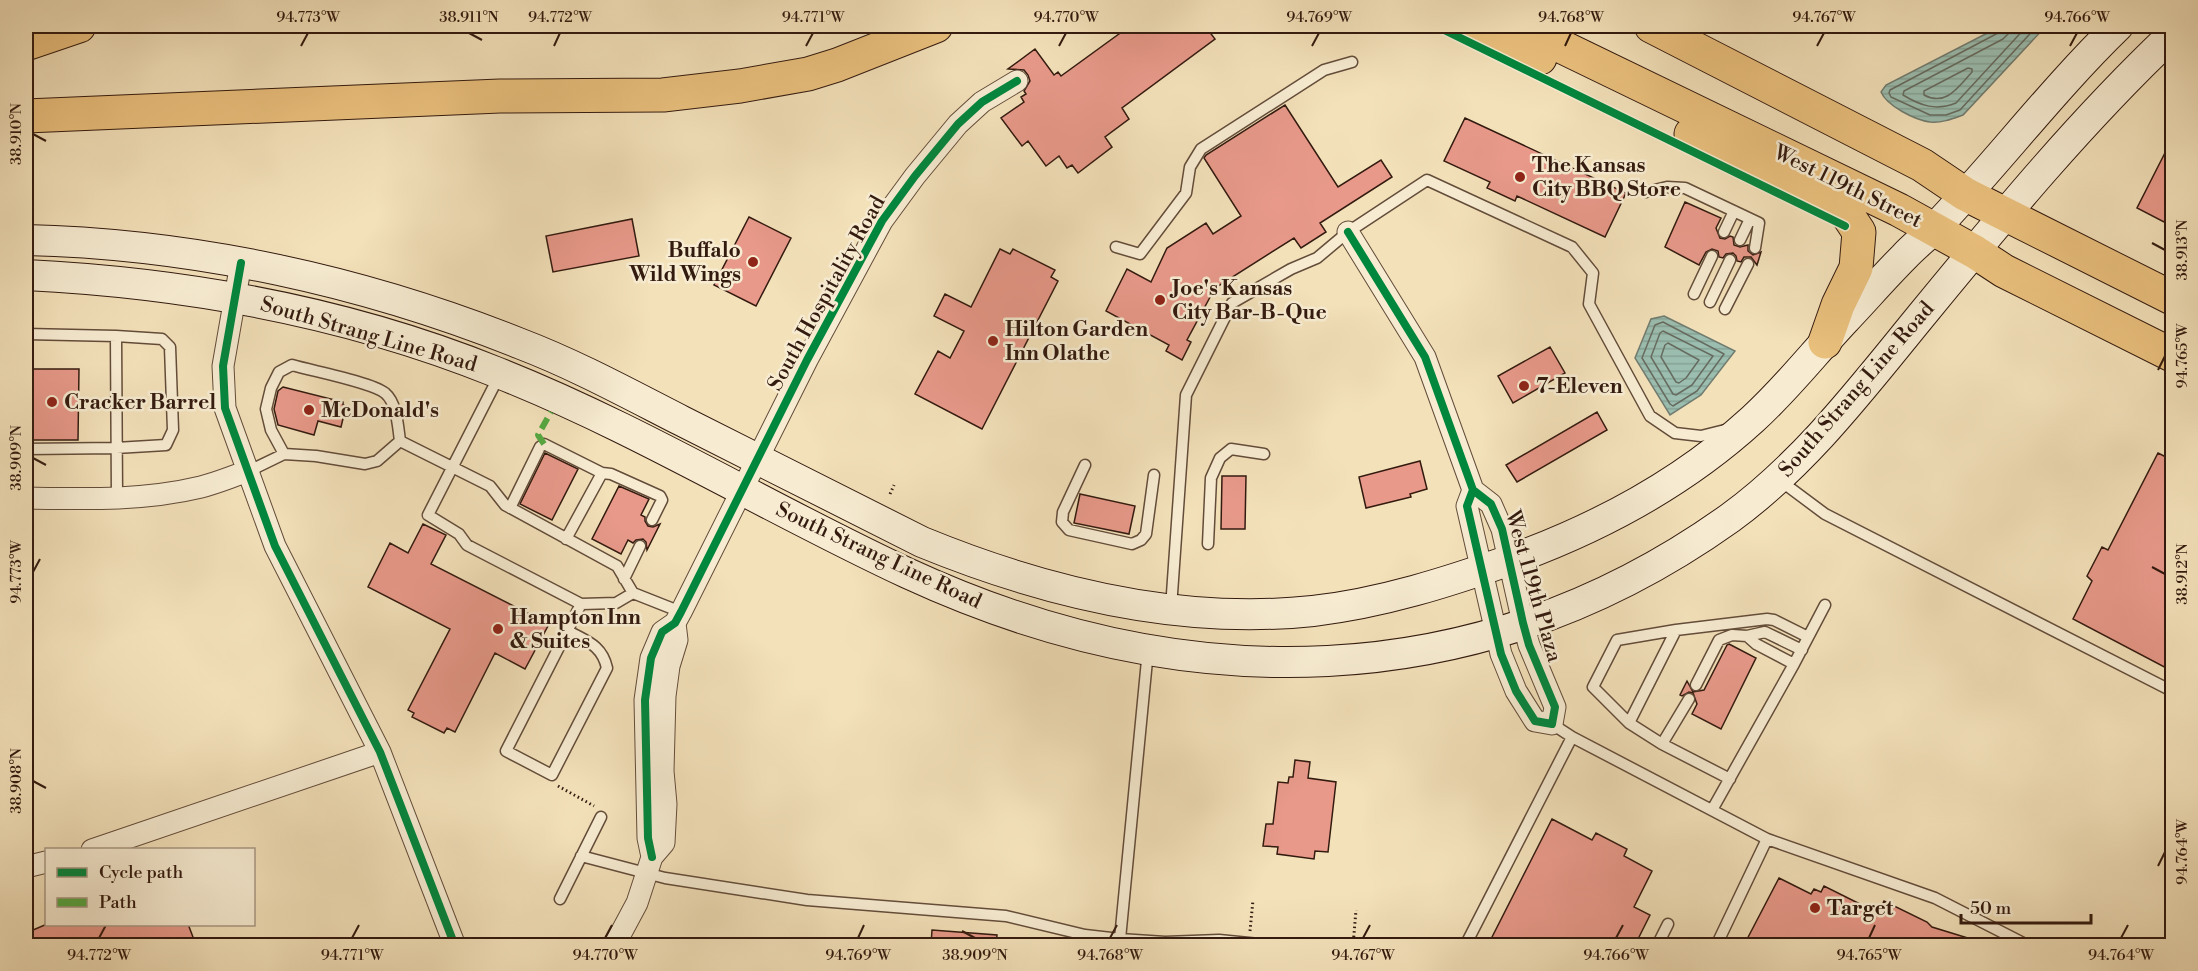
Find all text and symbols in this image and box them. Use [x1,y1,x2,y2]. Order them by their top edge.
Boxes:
text: 94.773°W [276,8,340,27]
text: 38.911°N [439,8,499,27]
text: 94.772°W [528,8,592,27]
text: 94.771°W [782,8,845,27]
text: 94.770°W [1033,8,1099,27]
text: 94.769°W [1286,8,1352,27]
text: 94.768°W [1538,8,1604,27]
text: 94.767°W [1792,8,1856,27]
text: 94.766°W [2044,8,2110,27]
text: 38.910°N [7,103,26,165]
street label: West 119th Street [1768,139,1926,234]
place label: The Kansas City BBQ Store [1532,153,1681,203]
marker: The Kansas City BBQ Store [1513,170,1527,184]
street label: South Hospitality Road [762,191,891,396]
text: 38.913°N [2173,220,2192,280]
place label: Buffalo Wild Wings [628,238,741,288]
marker: Buffalo Wild Wings [746,255,760,269]
place label: Joe's Kansas City Bar-B-Que [1169,276,1327,326]
street label: South Strang Line Road [257,292,480,378]
marker: Joe's Kansas City Bar-B-Que [1153,293,1167,307]
street label: South Strang Line Road [1773,296,1940,483]
place label: Hilton Garden Inn Olathe [1005,317,1148,367]
text: 94.765°W [2173,323,2192,388]
marker: Hilton Garden Inn Olathe [986,334,1000,348]
place label: 7-Eleven [1536,374,1623,400]
marker: 7-Eleven [1517,379,1531,393]
place label: Cracker Barrel [64,390,216,416]
marker: Cracker Barrel [45,395,59,409]
place label: McDonald's [321,398,439,424]
marker: McDonald's [302,403,316,417]
text: 38.909°N [7,425,26,491]
street label: South Strang Line Road [772,497,986,615]
street label: West 119th Plaza [1499,506,1567,665]
text: 94.773°W [7,540,26,604]
text: 38.912°N [2173,543,2192,605]
place label: Hampton Inn & Suites [510,605,641,655]
marker: Hampton Inn & Suites [491,622,505,636]
text: 38.908°N [7,748,26,814]
text: 94.764°W [2173,819,2192,885]
legend [45,848,255,926]
text: Cycle path [99,861,183,884]
scale bar [1961,887,2092,925]
text: Path [99,891,137,914]
place label: Target [1827,896,1894,922]
text: 50 m [1970,897,2012,920]
marker: Target [1808,901,1822,915]
text: 94.772°W [67,946,131,965]
text: 94.771°W [321,946,384,965]
text: 94.770°W [572,946,638,965]
text: 94.769°W [825,946,891,965]
text: 38.909°N [942,946,1008,965]
text: 94.768°W [1077,946,1143,965]
text: 94.767°W [1331,946,1395,965]
text: 94.766°W [1583,946,1649,965]
text: 94.765°W [1837,946,1902,965]
text: 94.764°W [2088,946,2154,965]

